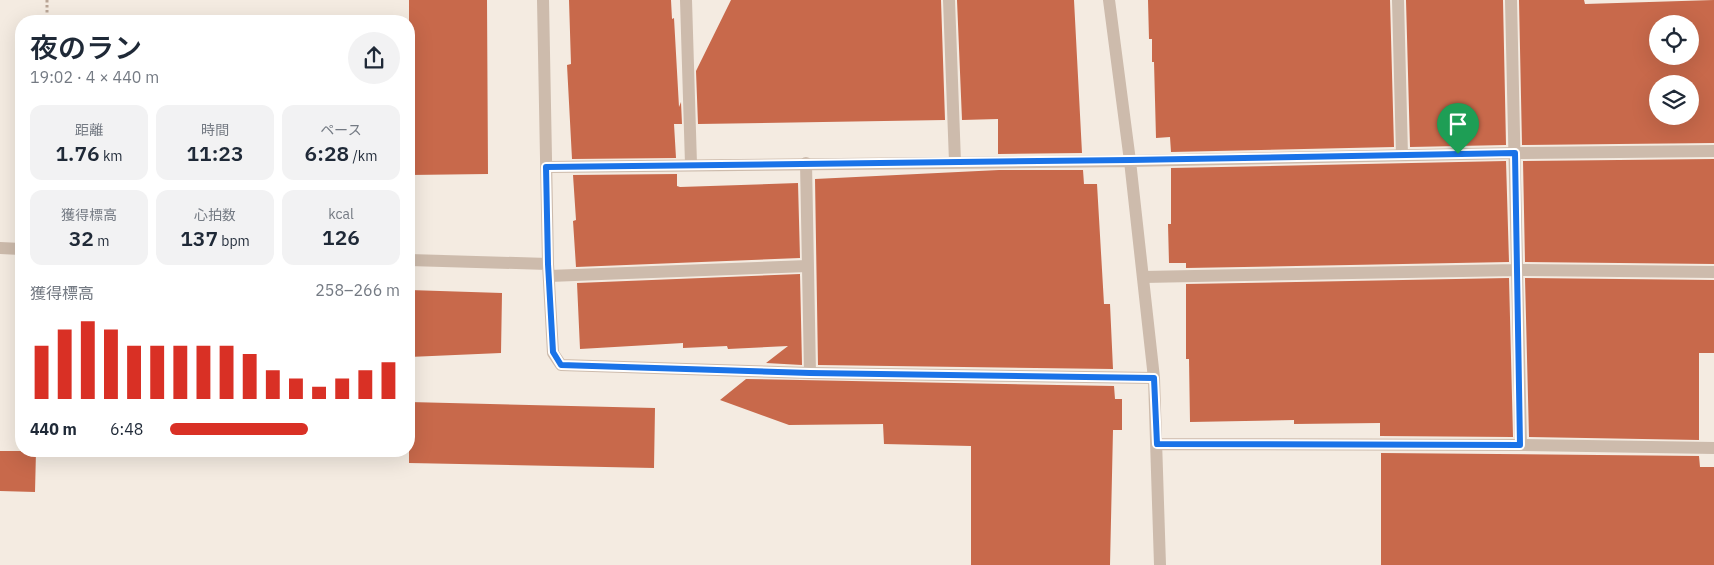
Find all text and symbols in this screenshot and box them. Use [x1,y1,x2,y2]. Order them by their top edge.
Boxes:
map controls [1649,15,1699,125]
button: locate [1649,15,1699,65]
text: 夜のラン [30,29,142,66]
button: share [348,32,400,84]
text: 19:02 · 4 × 440 m [30,67,159,87]
button: layers [1649,75,1699,125]
pin [1437,103,1479,154]
icon: arrive [1444,110,1472,138]
text: 距離 [75,121,103,139]
text: 時間 [201,121,229,139]
text: ペース [320,121,362,139]
text: 1.76 [56,139,100,167]
text: 11:23 [186,139,244,167]
text: 6:28 [305,139,349,167]
text: km [100,147,123,165]
text: /km [349,147,377,165]
text: kcal [328,205,354,223]
text: 獲得標高 [61,206,117,224]
text: 心拍数 [194,206,236,224]
text: 126 [322,223,360,251]
text: 32 [69,224,94,252]
text: 137 [180,224,218,252]
text: m [94,232,109,250]
text: bpm [218,232,250,250]
text: 258–266 m [315,280,400,300]
text: 獲得標高 [30,283,94,303]
text: 440 m [30,419,77,439]
text: 6:48 [110,419,143,439]

